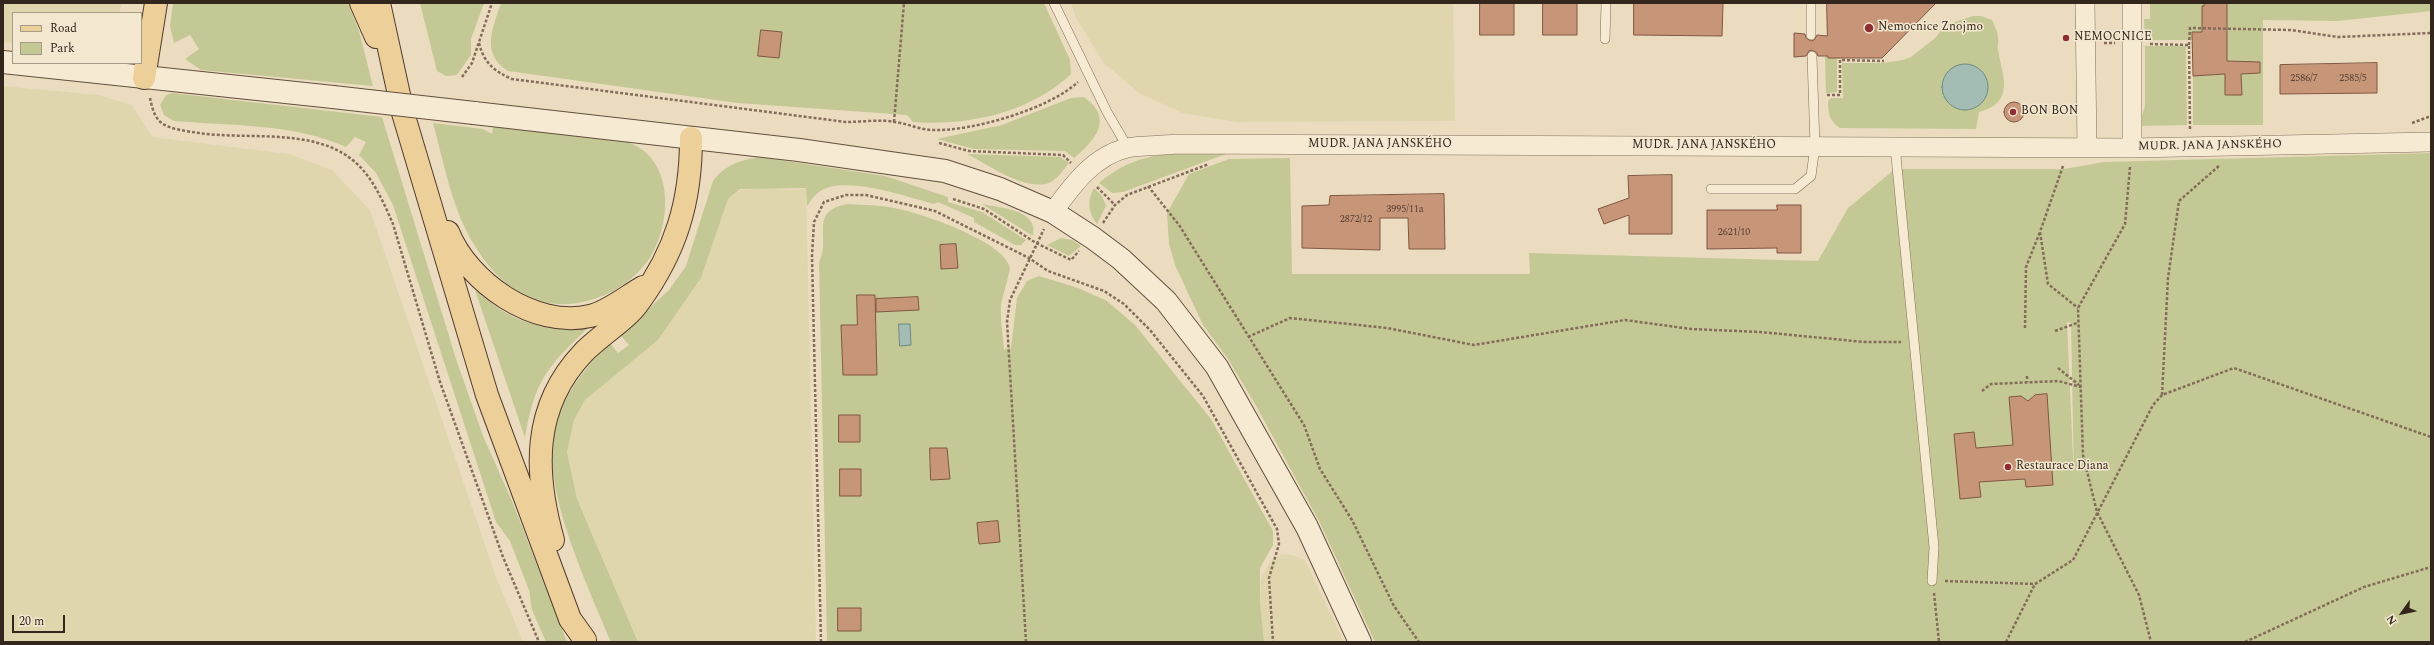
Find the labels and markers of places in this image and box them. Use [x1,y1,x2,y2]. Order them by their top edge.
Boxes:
place label: Nemocnice Znojmo [1878,21,1983,35]
marker: Nemocnice Znojmo [1863,22,1875,34]
place label: NEMOCNICE [2074,31,2152,45]
marker: NEMOCNICE [2061,33,2071,43]
place label: BON BON [2021,105,2078,119]
marker: BON BON [2008,107,2018,117]
place label: Restaurace Diana [2016,460,2109,474]
marker: Restaurace Diana [2003,462,2013,472]

